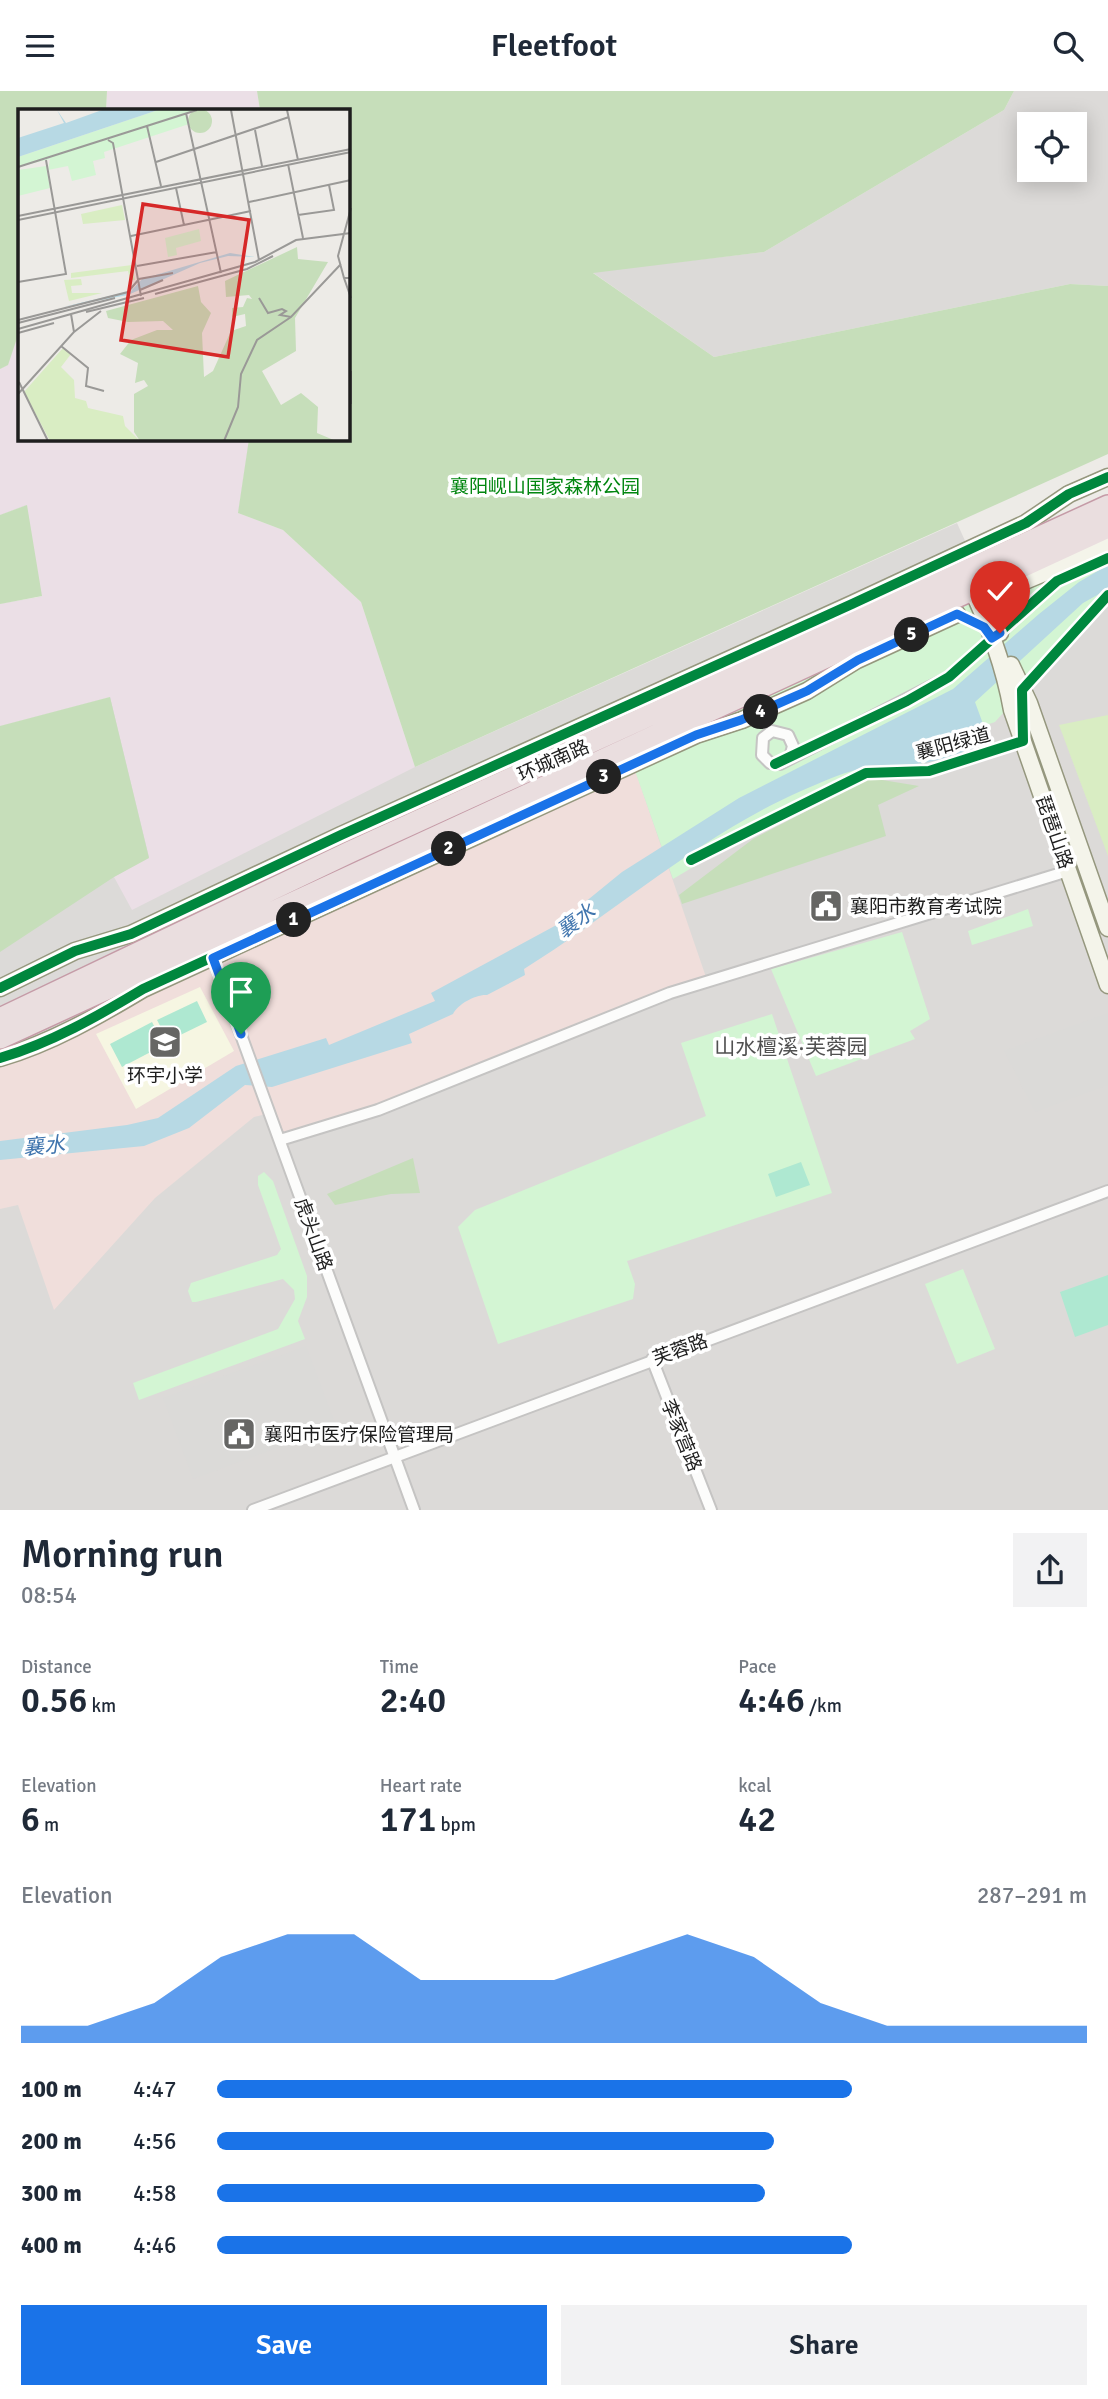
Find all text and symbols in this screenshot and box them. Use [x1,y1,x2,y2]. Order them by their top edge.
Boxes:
text: Fleetfoot [491,26,617,65]
icon: menu [21,27,59,65]
icon: search [1049,27,1087,65]
inset map [18,109,350,441]
map controls [1017,112,1087,182]
button: locate [1017,112,1087,182]
park label: 襄阳岘山国家森林公园 [450,475,640,499]
pin [970,561,1030,633]
icon: check [981,572,1019,610]
pin: 5 [894,617,930,653]
text: 5 [906,622,917,646]
pin: 4 [744,695,778,729]
text: 4 [755,699,766,723]
street label: 襄阳绿道 [913,723,993,765]
street label: 环城南路 [514,734,593,787]
pin: 3 [586,759,622,795]
text: 3 [598,764,609,788]
street label: 琵琶山路 [1030,792,1078,872]
pin: 2 [432,831,466,867]
text: 2 [443,836,454,860]
public building icon: 襄阳市教育考试院 [807,887,845,925]
place label: 襄阳市教育考试院 [850,895,1002,919]
water label: 襄水 [551,898,601,944]
pin: 1 [276,903,312,937]
text: 1 [288,907,299,931]
pin [211,962,271,1034]
icon: arrive [222,973,260,1011]
school or university icon: 环宇小学 [146,1023,184,1061]
district label: 山水檀溪·芙蓉园 [714,1034,868,1060]
place label: 环宇小学 [127,1064,203,1088]
water label: 襄水 [22,1131,67,1161]
street label: 虎头山路 [289,1195,337,1274]
street label: 芙蓉路 [649,1329,711,1371]
street label: 李家营路 [656,1396,706,1475]
public building icon: 襄阳市医疗保险管理局 [220,1415,258,1453]
place label: 襄阳市医疗保险管理局 [264,1423,454,1447]
text: Morning run [21,1531,224,1578]
button: share [1013,1533,1087,1607]
text: 08:54 [21,1581,77,1610]
text: Distance [21,1655,92,1679]
text: Time [380,1655,419,1679]
text: Pace [738,1655,777,1679]
text: 0.56 [21,1679,87,1722]
text: 2:40 [380,1679,446,1722]
text: 4:46 [738,1679,805,1722]
text: km [87,1694,116,1718]
text: /km [805,1694,842,1718]
text: Elevation [21,1774,97,1798]
text: Heart rate [380,1774,462,1798]
text: kcal [738,1774,772,1798]
text: 6 [21,1798,40,1841]
text: 171 [380,1798,436,1841]
text: 42 [738,1798,776,1841]
text: m [40,1813,59,1837]
text: bpm [436,1813,476,1837]
text: Elevation [21,1881,113,1910]
text: 287–291 m [977,1881,1087,1910]
text: 100 m [21,2075,82,2104]
text: 4:47 [133,2075,176,2104]
text: 200 m [21,2127,82,2156]
text: 4:56 [133,2127,176,2156]
text: 300 m [21,2179,82,2208]
text: 4:58 [133,2179,176,2208]
text: 400 m [21,2231,82,2260]
text: 4:46 [133,2231,176,2260]
button: Save [21,2305,547,2385]
button: Share [561,2305,1087,2385]

